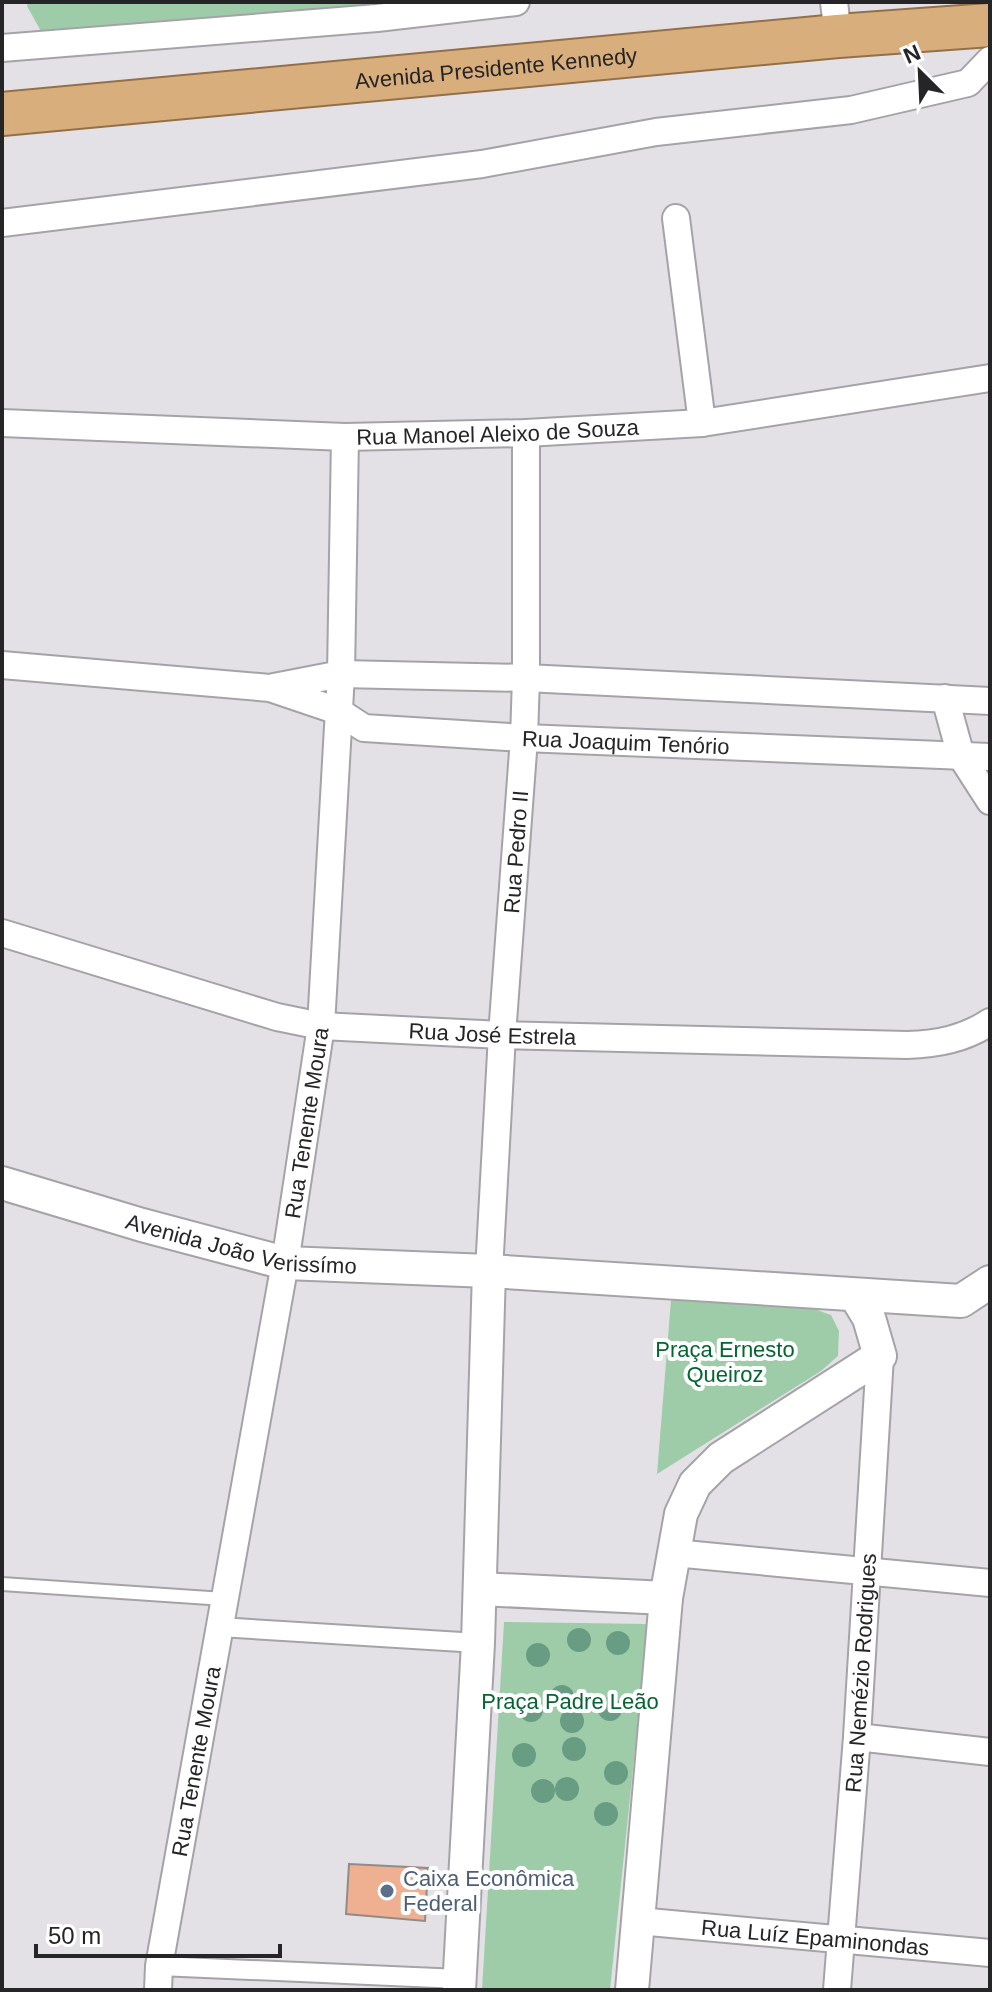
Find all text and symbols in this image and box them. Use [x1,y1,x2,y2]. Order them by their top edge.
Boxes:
north arrow [880,32,960,112]
text: N [900,40,924,69]
street label: Avenida Presidente Kennedy [353,42,638,94]
street label: Rua Manoel Aleixo de Souza [356,414,640,449]
street label: Rua Joaquim Tenório [522,725,730,759]
street label: Rua Pedro II [499,789,533,914]
street label: Rua José Estrela [408,1018,577,1049]
street label: Rua Tenente Moura [279,1025,333,1220]
street label: Avenida João Verissímo [123,1208,357,1278]
park label: Praça Ernesto Queiroz [655,1337,795,1387]
street label: Rua Nemézio Rodrigues [840,1552,881,1794]
street label: Rua Tenente Moura [166,1663,225,1858]
park label: Praça Padre Leão [481,1689,659,1714]
place label: Caixa Econômica Federal [403,1866,575,1916]
marker: Caixa Econômica Federal [378,1882,396,1900]
scale bar [36,1908,280,1958]
street label: Rua Luíz Epaminondas [700,1914,930,1960]
text: 50 m [48,1922,101,1949]

